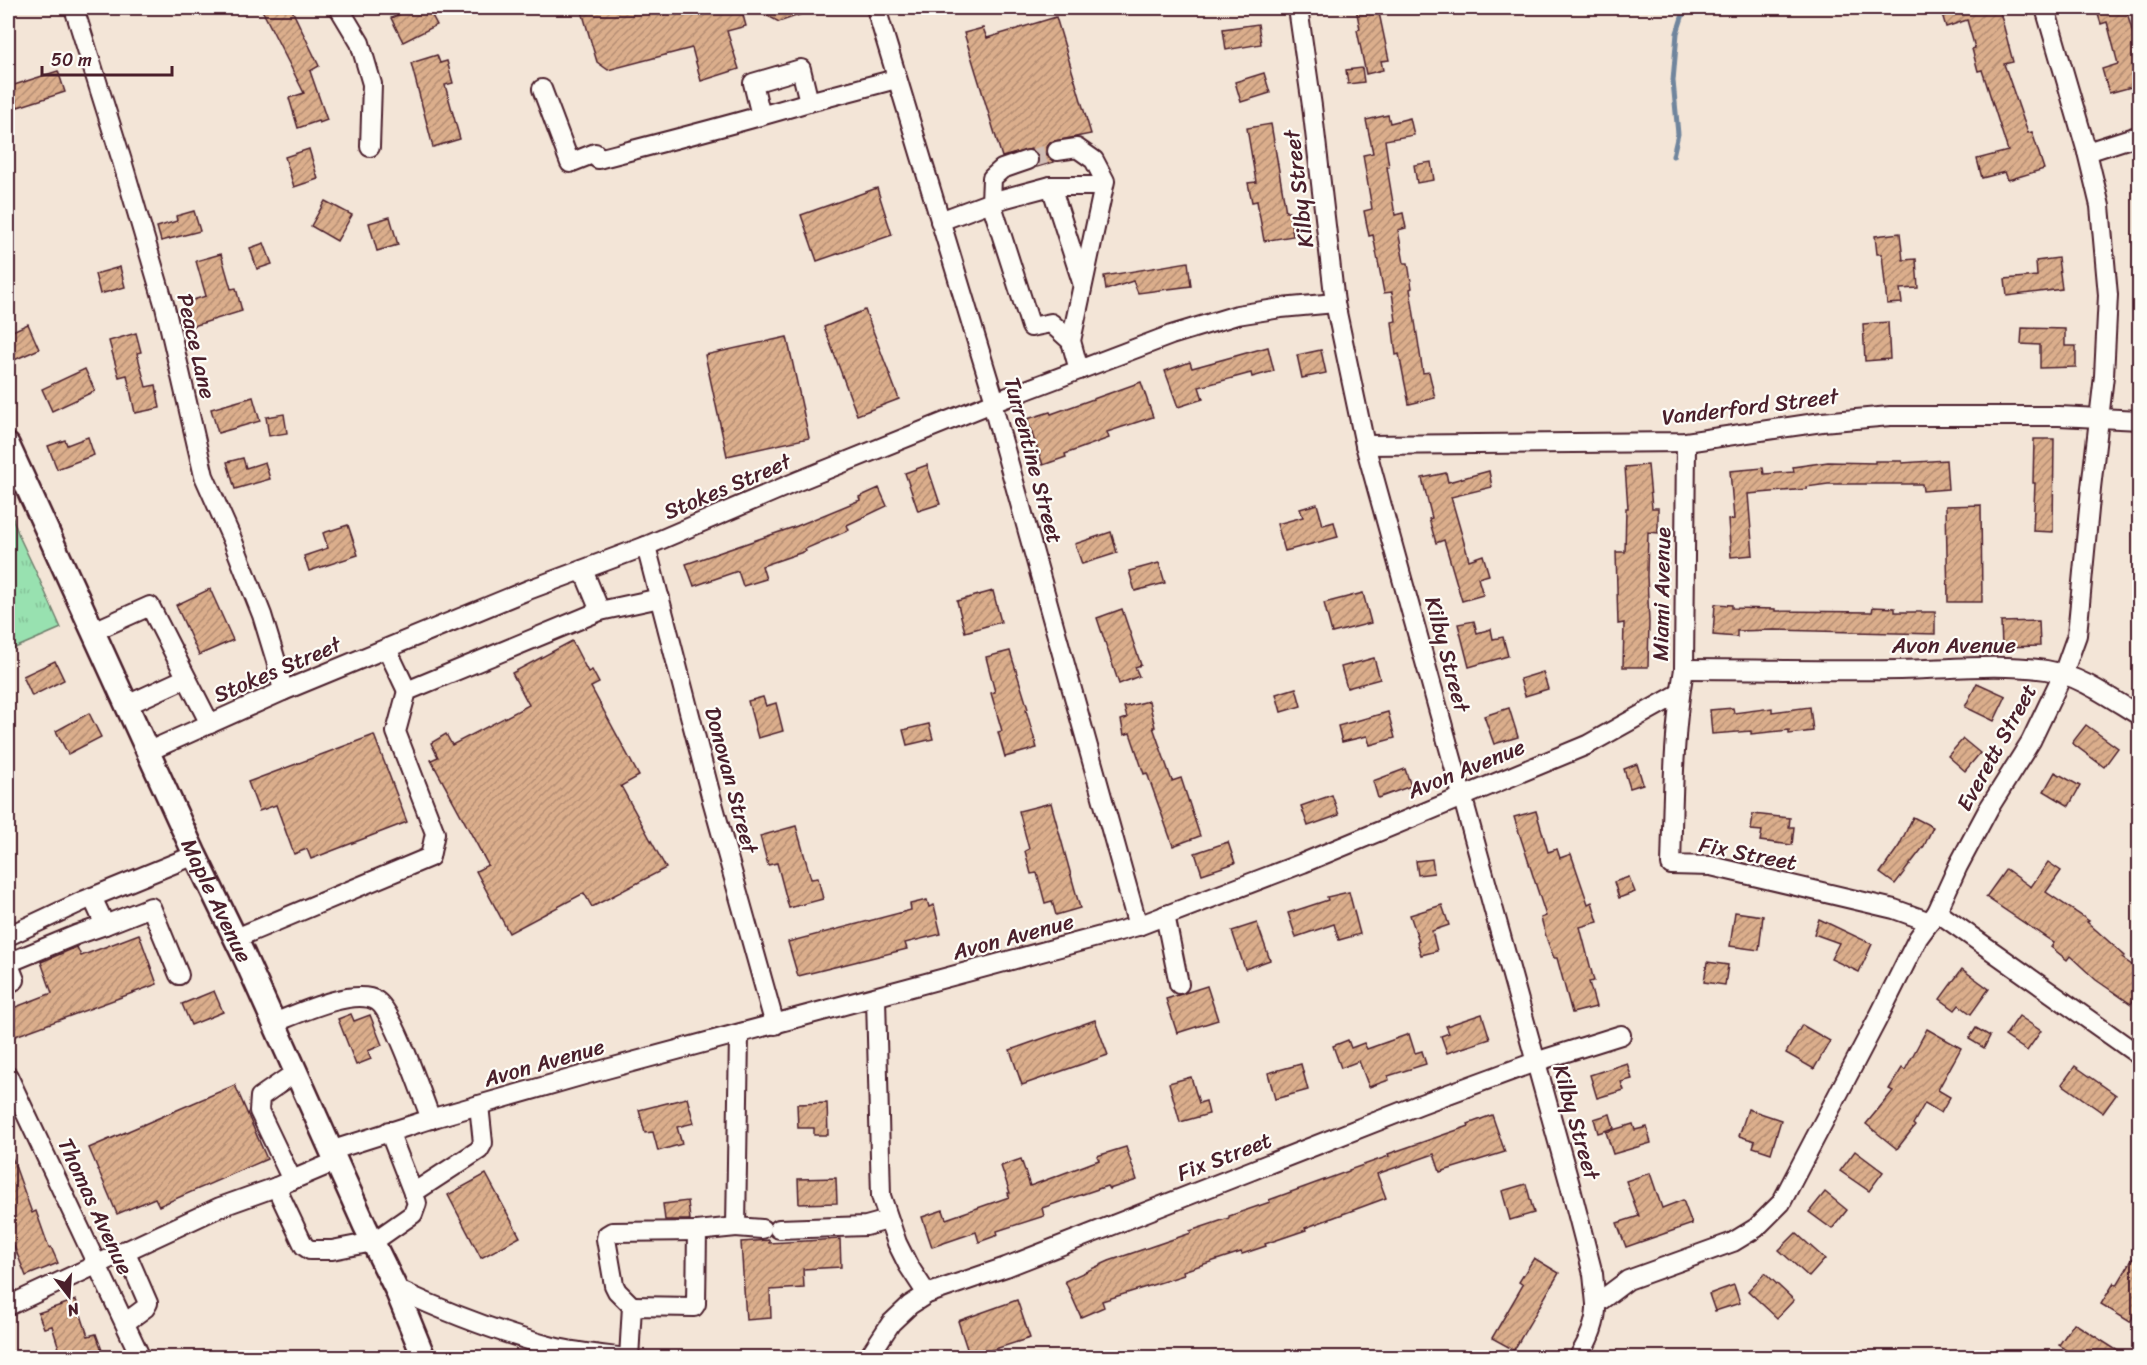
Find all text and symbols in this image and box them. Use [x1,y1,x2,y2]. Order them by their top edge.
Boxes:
scale bar [42,39,172,77]
text: 50 m [51,44,92,76]
street label: Kilby Street [1272,127,1325,250]
street label: Peace Lane [165,289,228,403]
street label: Turrentine Street [993,372,1075,548]
street label: Vanderford Street [1660,376,1842,437]
street label: Stokes Street [657,442,798,531]
street label: Miami Avenue [1641,526,1682,661]
street label: Kilby Street [1413,592,1482,717]
street label: Stokes Street [207,625,348,714]
street label: Avon Avenue [1891,626,2016,665]
street label: Everett Street [1945,676,2048,818]
street label: Donovan Street [693,703,770,859]
street label: Avon Avenue [1400,727,1531,810]
street label: Fix Street [1696,825,1801,882]
street label: Maple Avenue [170,832,263,969]
street label: Avon Avenue [947,902,1078,972]
street label: Avon Avenue [478,1027,609,1099]
street label: Kilby Street [1541,1060,1612,1185]
street label: Fix Street [1171,1120,1278,1192]
street label: Thomas Avenue [47,1131,144,1281]
north arrow [39,1266,99,1326]
text: N [63,1294,84,1326]

